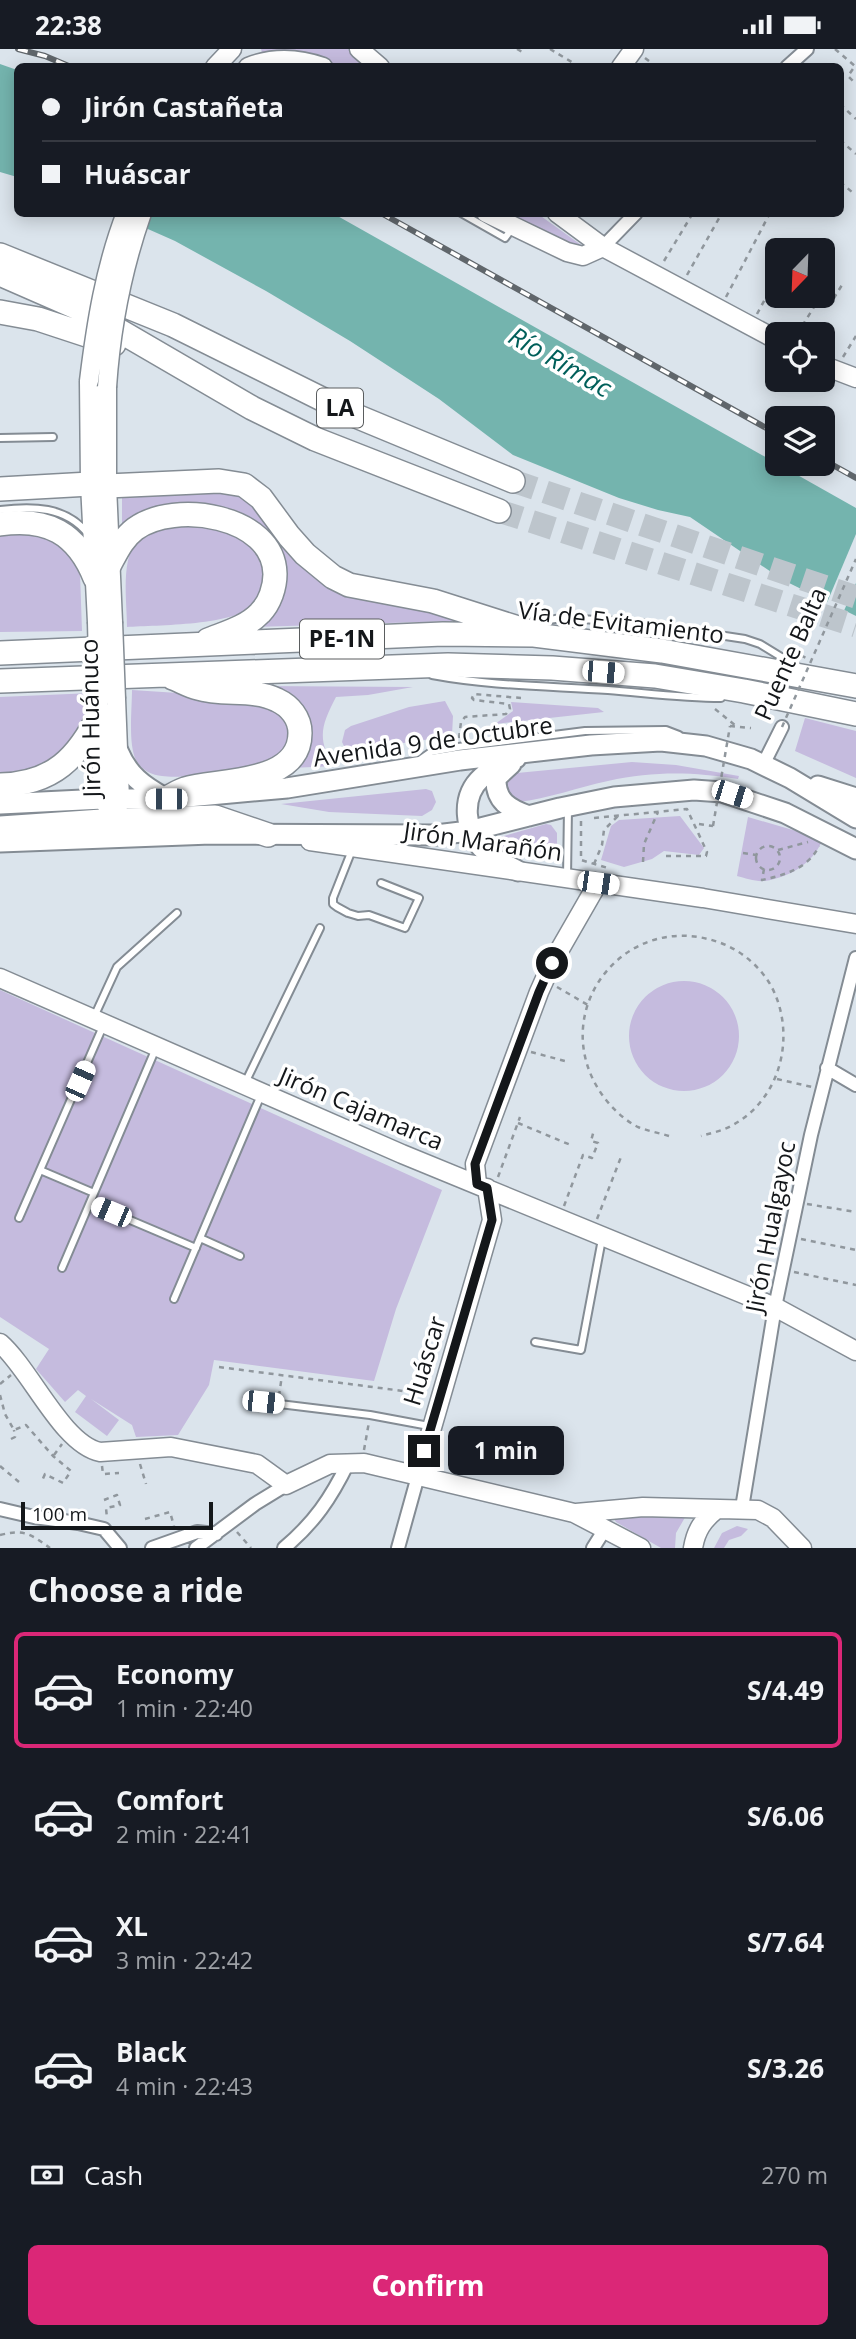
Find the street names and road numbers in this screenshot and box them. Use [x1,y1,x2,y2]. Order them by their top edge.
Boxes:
road number: LA [317,389,363,427]
street label: Puente Balta [746,582,834,725]
street label: Vía de Evitamiento [516,593,726,651]
road number: PE-1N [300,619,384,659]
street label: Jirón Huánuco [72,638,107,800]
street label: Avenida 9 de Octubre [311,707,555,774]
street label: Jirón Marañón [400,813,565,868]
street label: Jirón Cajamarca [272,1057,449,1157]
street label: Jirón Hualgayoc [736,1138,802,1317]
street label: Huáscar [394,1312,453,1409]

